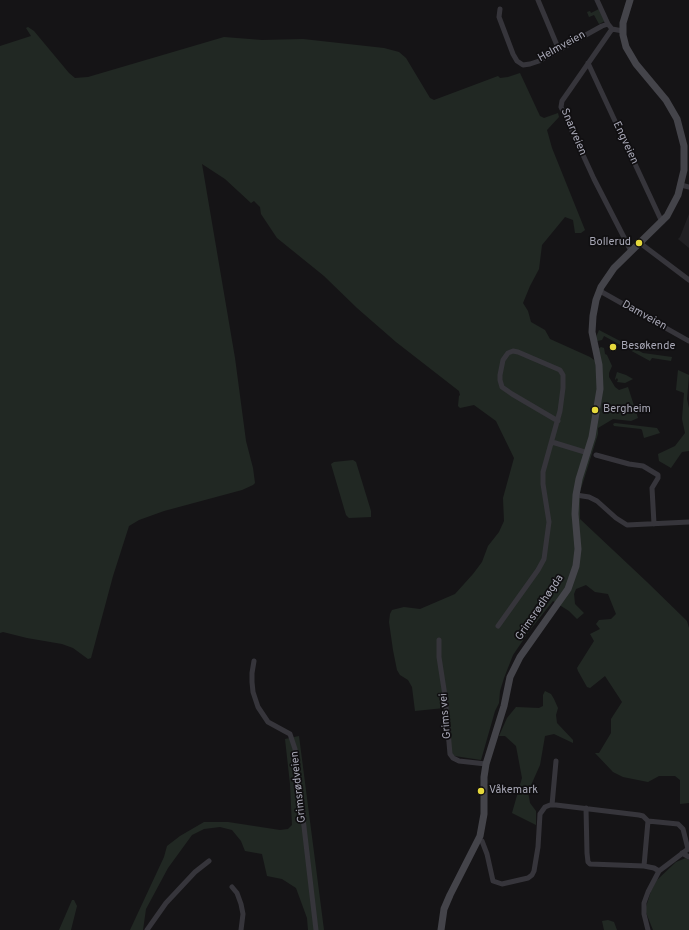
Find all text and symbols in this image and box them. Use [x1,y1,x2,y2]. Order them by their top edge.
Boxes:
street label: Helmveien [536,29,588,65]
street label: Snarveien [557,107,589,157]
street label: Engveien [609,119,641,167]
place label: Bollerud [589,236,631,250]
marker: Bollerud [634,238,644,248]
street label: Damveien [619,298,669,334]
place label: Besøkende [621,340,675,354]
marker: Besøkende [608,342,618,352]
place label: Bergheim [603,403,651,417]
marker: Bergheim [590,405,600,415]
street label: Grimsrødhøgda [513,573,567,643]
street label: Grims vei [437,693,455,739]
street label: Grimsrødveien [289,750,309,824]
place label: Våkemark [489,784,538,798]
marker: Våkemark [476,786,486,796]

